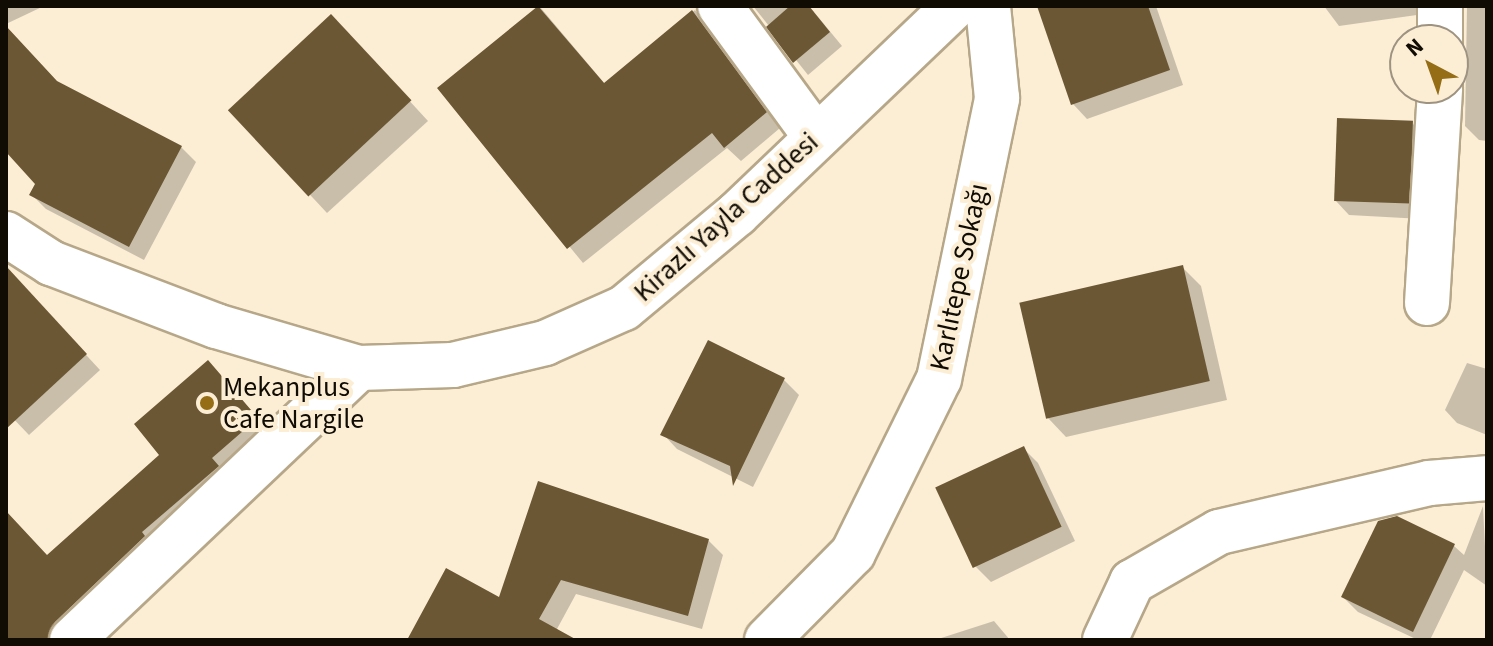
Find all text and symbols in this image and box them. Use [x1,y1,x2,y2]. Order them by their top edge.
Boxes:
north arrow [1389,24,1469,104]
text: N [1399,31,1431,64]
street label: Kirazlı Yayla Caddesi [627,125,825,309]
street label: Karlıtepe Sokağı [923,180,995,374]
place label: Mekanplus Cafe Nargile [223,370,364,436]
marker: Mekanplus Cafe Nargile [198,394,216,412]

